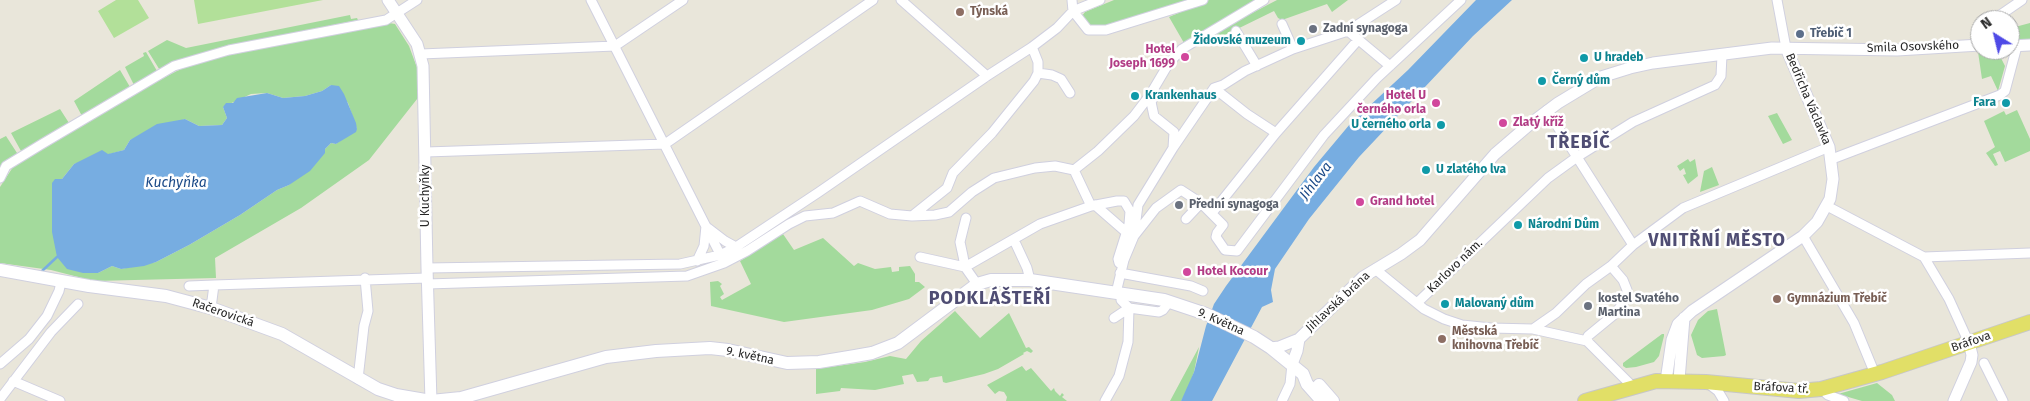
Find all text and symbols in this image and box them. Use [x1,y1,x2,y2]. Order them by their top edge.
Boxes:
place label: Týnská [970,5,1008,19]
marker: Týnská [954,6,966,18]
north arrow [1970,10,2020,60]
text: N [1978,14,1995,33]
place label: Zadní synagoga [1323,22,1408,36]
marker: Zadní synagoga [1307,23,1319,35]
place label: Třebíč 1 [1810,27,1852,41]
marker: Třebíč 1 [1794,28,1806,40]
place label: Židovské muzeum [1193,34,1291,48]
marker: Židovské muzeum [1295,35,1307,47]
street label: Smila Osovského [1867,38,1959,56]
place label: Hotel Joseph 1699 [1109,43,1175,71]
marker: Hotel Joseph 1699 [1179,51,1191,63]
place label: U hradeb [1594,51,1644,65]
street label: Bedřicha Václavka [1782,51,1834,147]
marker: U hradeb [1578,52,1590,64]
place label: Černý dům [1552,74,1610,88]
marker: Černý dům [1536,75,1548,87]
place label: Krankenhaus [1145,89,1217,103]
place label: Hotel U černého orla [1357,89,1426,117]
marker: Krankenhaus [1129,90,1141,102]
place label: Fara [1973,96,1996,110]
marker: Hotel U černého orla [1430,97,1442,109]
marker: Fara [2000,97,2012,109]
place label: Zlatý kříž [1513,116,1563,130]
marker: Zlatý kříž [1497,117,1509,129]
place label: U černého orla [1351,118,1431,132]
marker: U černého orla [1435,119,1447,131]
district label: TŘEBÍČ [1547,132,1611,154]
water label: Jihlava [1296,159,1336,203]
place label: U zlatého lva [1436,163,1506,177]
marker: U zlatého lva [1420,164,1432,176]
street label: U Kuchyňky [419,165,433,227]
water label: Kuchyňka [145,175,207,191]
place label: Grand hotel [1370,195,1434,209]
marker: Grand hotel [1354,196,1366,208]
place label: Přední synagoga [1189,198,1279,212]
marker: Přední synagoga [1173,199,1185,211]
place label: Národní Dům [1528,218,1599,232]
marker: Národní Dům [1512,219,1524,231]
district label: VNITŘNÍ MĚSTO [1647,230,1787,252]
street label: Karlovo nám. [1424,236,1486,296]
place label: Hotel Kocour [1197,265,1268,279]
marker: Hotel Kocour [1181,266,1193,278]
street label: Jihlavská brána [1303,269,1373,335]
district label: PODKLÁŠTEŘÍ [927,288,1053,310]
place label: kostel Svatého Martina [1598,292,1679,320]
place label: Gymnázium Třebíč [1787,292,1887,306]
marker: Gymnázium Třebíč [1771,293,1783,305]
street label: Račerovická [190,296,256,330]
place label: Malovaný dům [1455,297,1534,311]
marker: Malovaný dům [1439,298,1451,310]
marker: kostel Svatého Martina [1582,300,1594,312]
street label: 9. Května [1195,305,1247,339]
place label: Městská knihovna Třebíč [1452,325,1539,353]
street label: Bráfova [1949,328,1993,356]
marker: Městská knihovna Třebíč [1436,333,1448,345]
street label: 9. května [725,344,775,368]
street label: Bráfova tř. [1753,379,1809,397]

